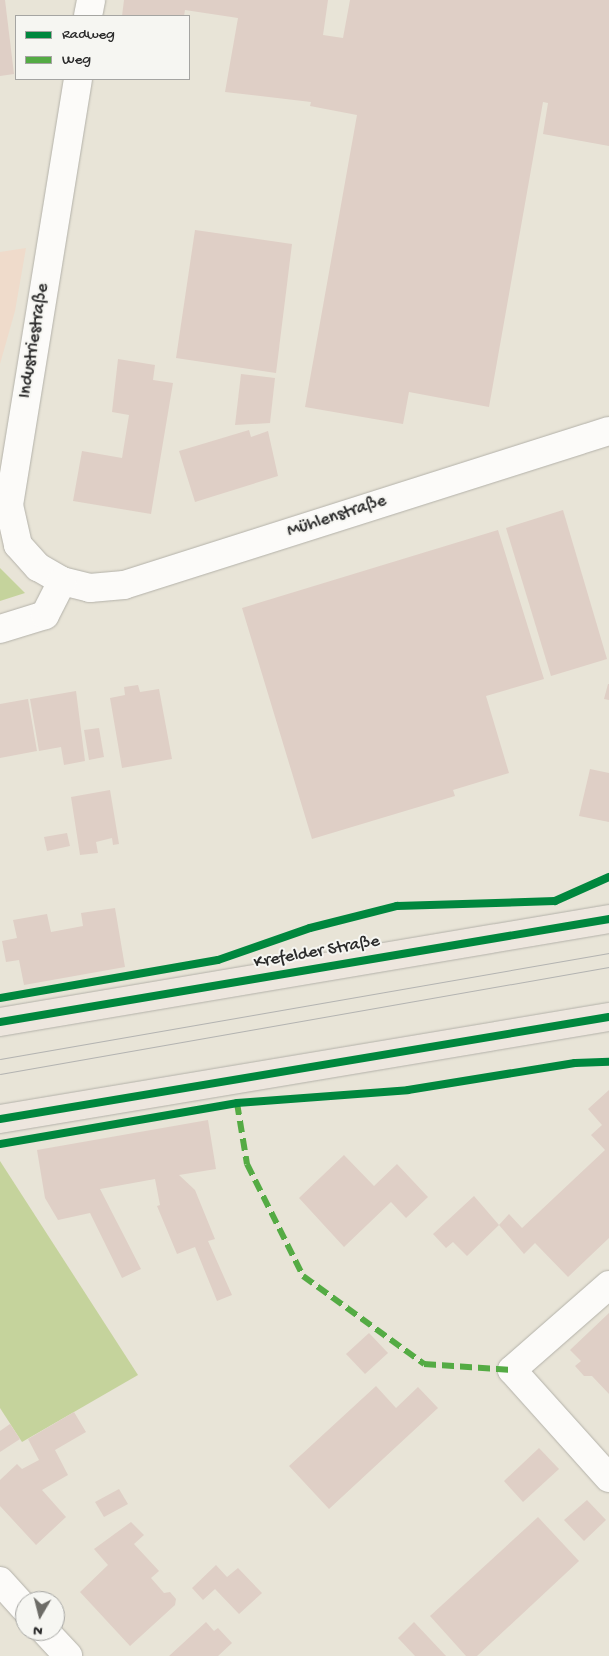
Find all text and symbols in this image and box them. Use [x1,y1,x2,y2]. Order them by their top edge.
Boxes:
legend [15,15,190,80]
text: Radweg [62,26,115,44]
text: Weg [62,51,91,69]
street label: Industriestraße [15,282,55,400]
street label: Mühlenstraße [285,491,389,543]
street label: Krefelder Straße [253,931,381,975]
north arrow [15,1591,65,1641]
text: N [32,1621,44,1639]

